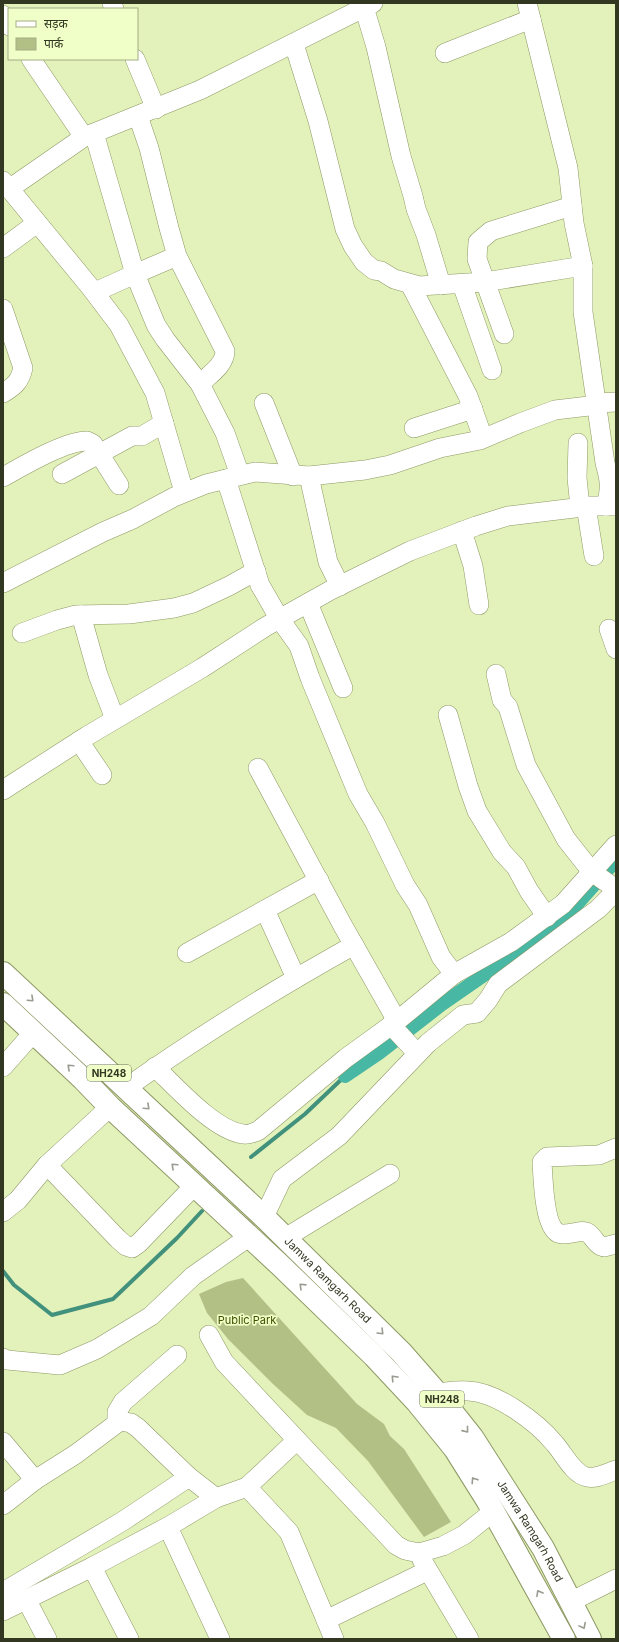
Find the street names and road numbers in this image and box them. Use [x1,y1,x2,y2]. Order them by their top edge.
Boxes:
road number: NH248 [87,1065,131,1081]
street label: Jamwa Ramgarh Road [281,1234,374,1326]
road number: NH248 [420,1391,464,1407]
street label: Jamwa Ramgarh Road [494,1477,566,1584]

